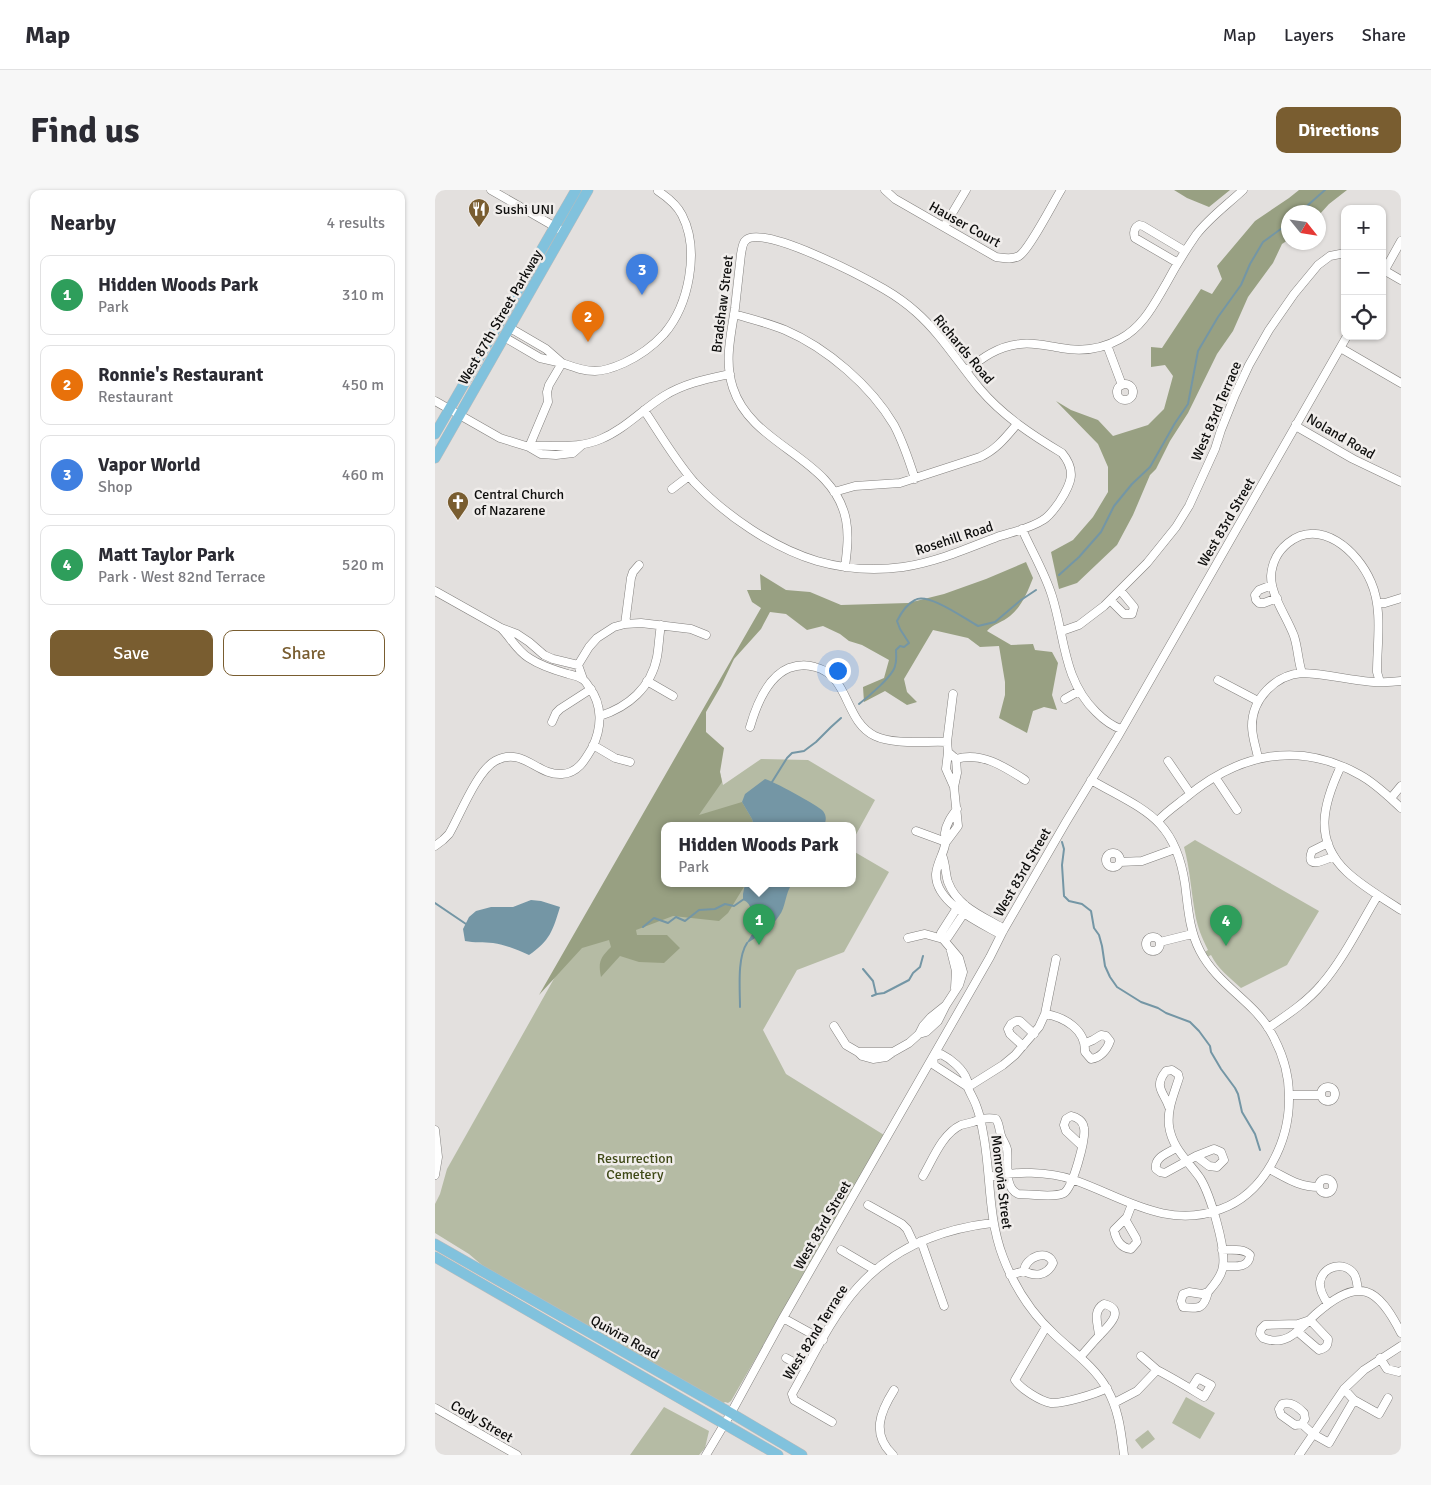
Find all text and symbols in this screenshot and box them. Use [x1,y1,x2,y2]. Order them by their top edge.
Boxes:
text: Map [25,20,70,50]
text: Map [1223,24,1256,46]
text: Layers [1284,24,1334,46]
text: Share [1362,24,1406,46]
button: Directions [1276,107,1401,153]
text: Find us [30,109,140,152]
restaurant icon: Sushi UNI [467,197,491,228]
street label: Hauser Court [926,198,1004,251]
place label: Sushi UNI [495,201,554,218]
north arrow [1281,205,1326,250]
map controls [1341,205,1386,340]
button: + [1341,205,1386,250]
text: Nearby [50,210,116,236]
text: 4 results [326,213,385,233]
street label: West 87th Street Parkway [455,246,546,388]
button: − [1341,250,1386,295]
pin: 3 [626,254,658,295]
street label: Bradshaw Street [708,254,737,354]
text: Hidden Woods Park [98,273,258,297]
text: 1 [63,285,71,305]
text: 310 m [342,285,384,305]
button: locate [1341,295,1386,340]
text: Park [98,297,129,317]
pin: 2 [572,301,604,342]
street label: Richards Road [930,311,997,387]
street label: West 83rd Terrace [1188,359,1245,464]
text: Ronnie's Restaurant [98,363,263,387]
text: 2 [63,375,71,395]
text: 450 m [342,375,384,395]
text: Restaurant [98,387,173,407]
street label: Noland Road [1304,410,1378,463]
text: Vapor World [98,453,200,477]
text: 3 [63,465,71,485]
text: 460 m [342,465,384,485]
street label: West 83rd Street [1194,475,1259,570]
text: Shop [98,477,132,497]
place label: Central Church of Nazarene [474,486,564,519]
church icon: Central Church of Nazarene [446,490,470,521]
street label: Rosehill Road [913,518,995,559]
text: Matt Taylor Park [98,543,235,567]
text: 4 [63,555,71,575]
text: 520 m [342,555,384,575]
text: Park · West 82nd Terrace [98,567,265,587]
button: Save [50,630,213,676]
button: Share [223,630,385,676]
your location [825,658,851,684]
popup [661,822,856,887]
street label: West 83rd Street [990,825,1055,920]
text: Hidden Woods Park [678,833,839,857]
text: Park [678,857,709,877]
pin: 1 [743,904,775,945]
pin: 4 [1210,905,1242,946]
street label: Monrovia Street [987,1134,1016,1230]
park label: Resurrection Cemetery [597,1150,673,1183]
street label: West 83rd Street [790,1178,855,1273]
street label: West 82nd Terrace [779,1281,852,1383]
street label: Quivira Road [588,1312,662,1363]
street label: Cody Street [448,1397,516,1446]

